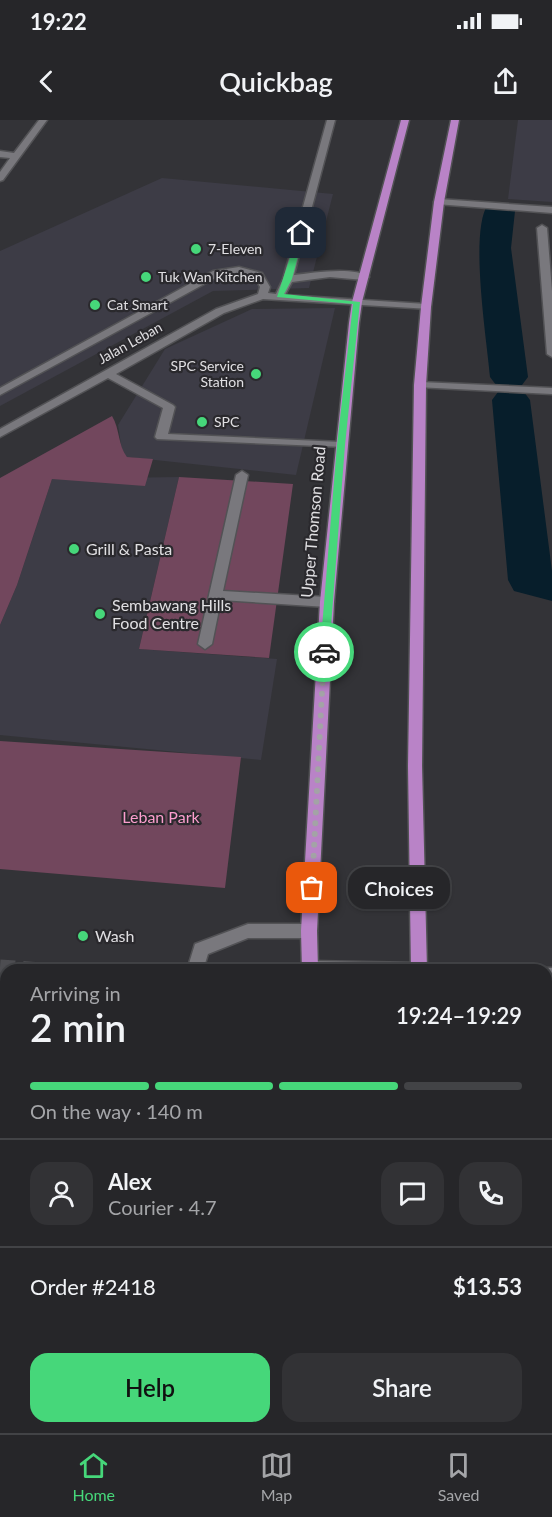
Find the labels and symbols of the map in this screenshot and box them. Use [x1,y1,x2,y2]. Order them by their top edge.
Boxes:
pin [275,207,326,258]
place label: 7-Eleven [208,240,262,257]
marker: 7-Eleven [189,242,203,256]
place label: Tuk Wan Kitchen [158,268,263,285]
marker: Tuk Wan Kitchen [139,270,153,284]
place label: Cat Smart [107,296,168,313]
marker: Cat Smart [88,298,102,312]
street label: Jalan Leban [95,318,165,367]
place label: SPC Service Station [170,357,244,390]
marker: SPC Service Station [249,367,263,381]
place label: SPC [214,413,240,430]
marker: SPC [195,415,209,429]
street label: Upper Thomson Road [296,445,329,598]
place label: Grill & Pasta [86,539,172,558]
marker: Grill & Pasta [67,542,81,556]
place label: Sembawang Hills Food Centre [112,595,231,632]
marker: Sembawang Hills Food Centre [93,607,107,621]
courier [294,622,354,682]
park label: Leban Park [122,807,201,826]
pin [286,862,337,913]
callout: Choices [348,867,450,909]
place label: Wash [95,926,134,945]
marker: Wash [76,929,90,943]

